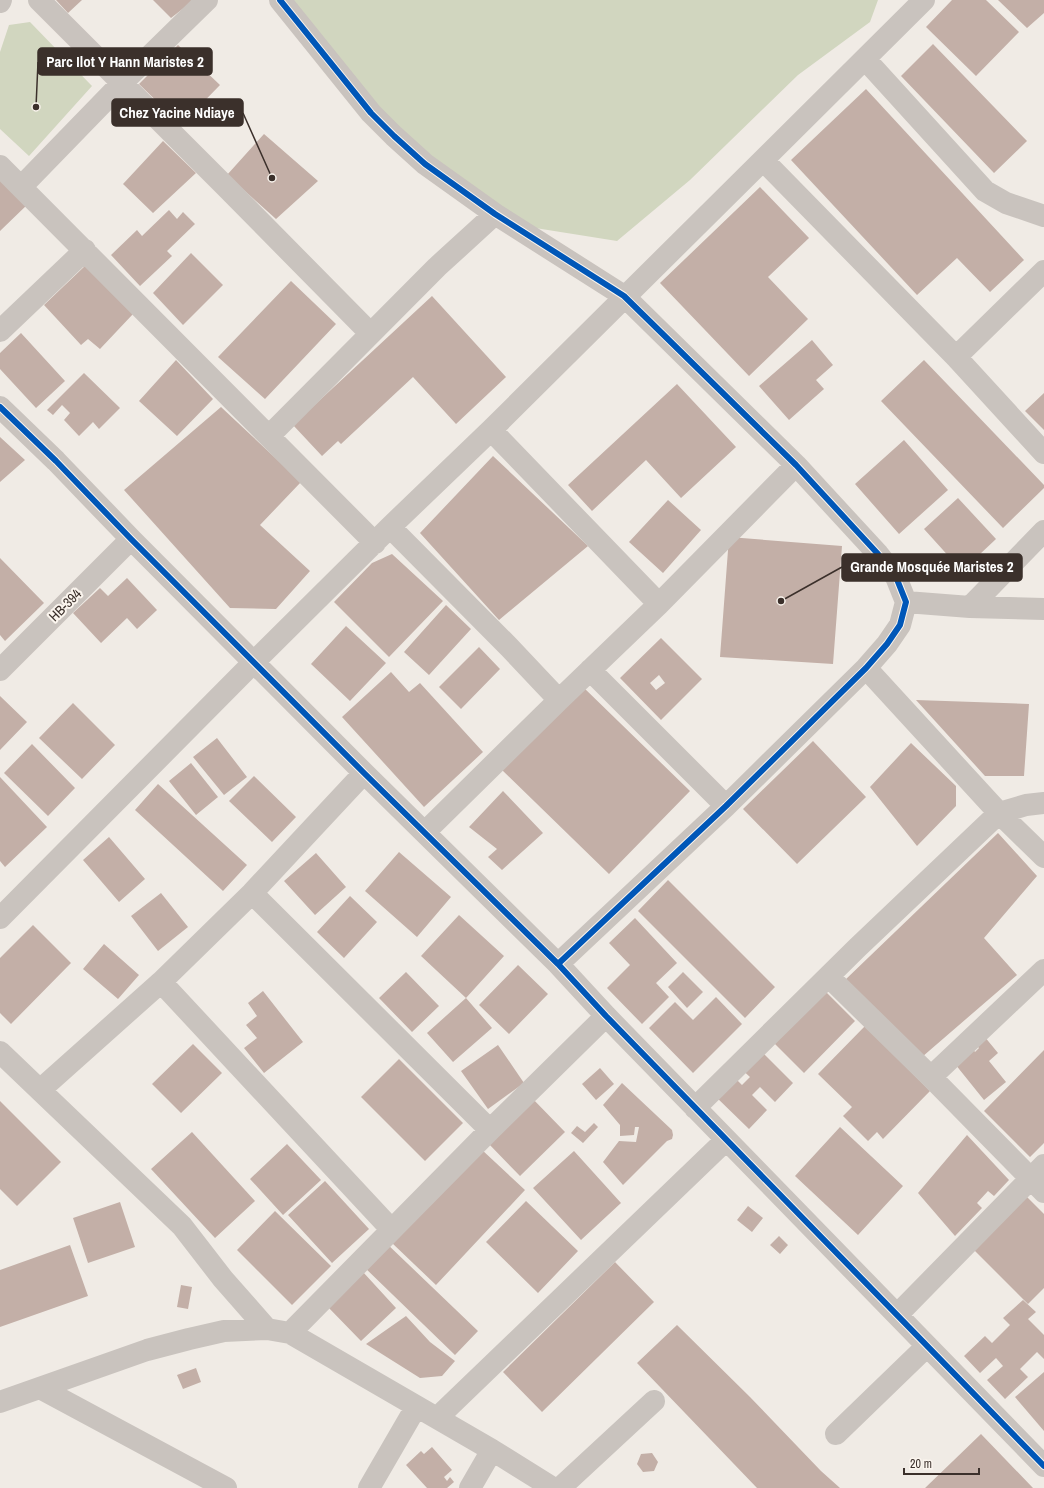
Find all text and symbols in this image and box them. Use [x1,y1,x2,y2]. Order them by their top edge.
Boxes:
callout: Parc Ilot Y Hann Maristes 2 [38,48,212,75]
text: Parc Ilot Y Hann Maristes 2 [46,51,204,72]
callout: Chez Yacine Ndiaye [112,99,243,126]
text: Chez Yacine Ndiaye [119,102,235,123]
callout: Grande Mosquée Maristes 2 [842,554,1022,581]
text: Grande Mosquée Maristes 2 [850,556,1014,577]
street label: HB-394 [45,584,86,625]
scale bar [904,1450,979,1476]
text: 20 m [910,1456,932,1472]

